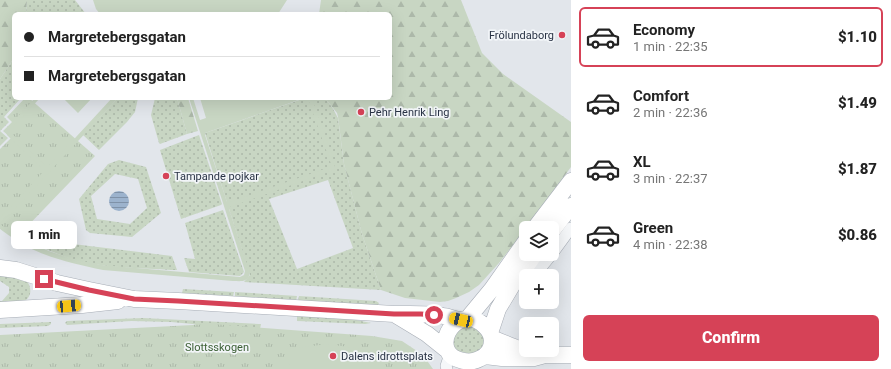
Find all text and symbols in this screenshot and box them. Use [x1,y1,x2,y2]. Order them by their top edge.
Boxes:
icon: car [585,19,621,55]
text: Economy [633,21,695,39]
text: Margretebergsgatan [48,28,186,46]
text: $1.10 [838,28,877,46]
place label: Frölundaborg [489,29,554,42]
marker: Frölundaborg [557,30,567,40]
text: 1 min · 22:35 [633,39,708,54]
text: Margretebergsgatan [48,67,186,85]
icon: car [585,85,621,121]
text: Comfort [633,87,689,105]
text: $1.49 [838,94,877,112]
text: 2 min · 22:36 [633,105,708,120]
place label: Pehr Henrik Ling [369,106,450,119]
marker: Pehr Henrik Ling [356,107,366,117]
icon: car [585,151,621,187]
text: XL [633,153,651,171]
text: $1.87 [838,160,877,178]
place label: Tampande pojkar [174,170,259,183]
marker: Tampande pojkar [161,171,171,181]
text: 3 min · 22:37 [633,171,708,186]
icon: car [585,217,621,253]
text: Green [633,219,673,237]
callout: 1 min [11,221,77,249]
map controls [519,221,559,357]
button: layers [519,221,559,261]
text: $0.86 [838,226,877,244]
text: 1 min [28,227,60,242]
text: 4 min · 22:38 [633,237,708,252]
button: + [519,269,559,309]
route end [35,270,53,288]
car [57,299,81,313]
route start [425,306,443,324]
car [448,311,474,329]
button: Confirm [583,315,879,361]
button: − [519,317,559,357]
park label: Slottsskogen [185,341,249,354]
place label: Dalens idrottsplats [341,350,433,363]
marker: Dalens idrottsplats [328,351,338,361]

